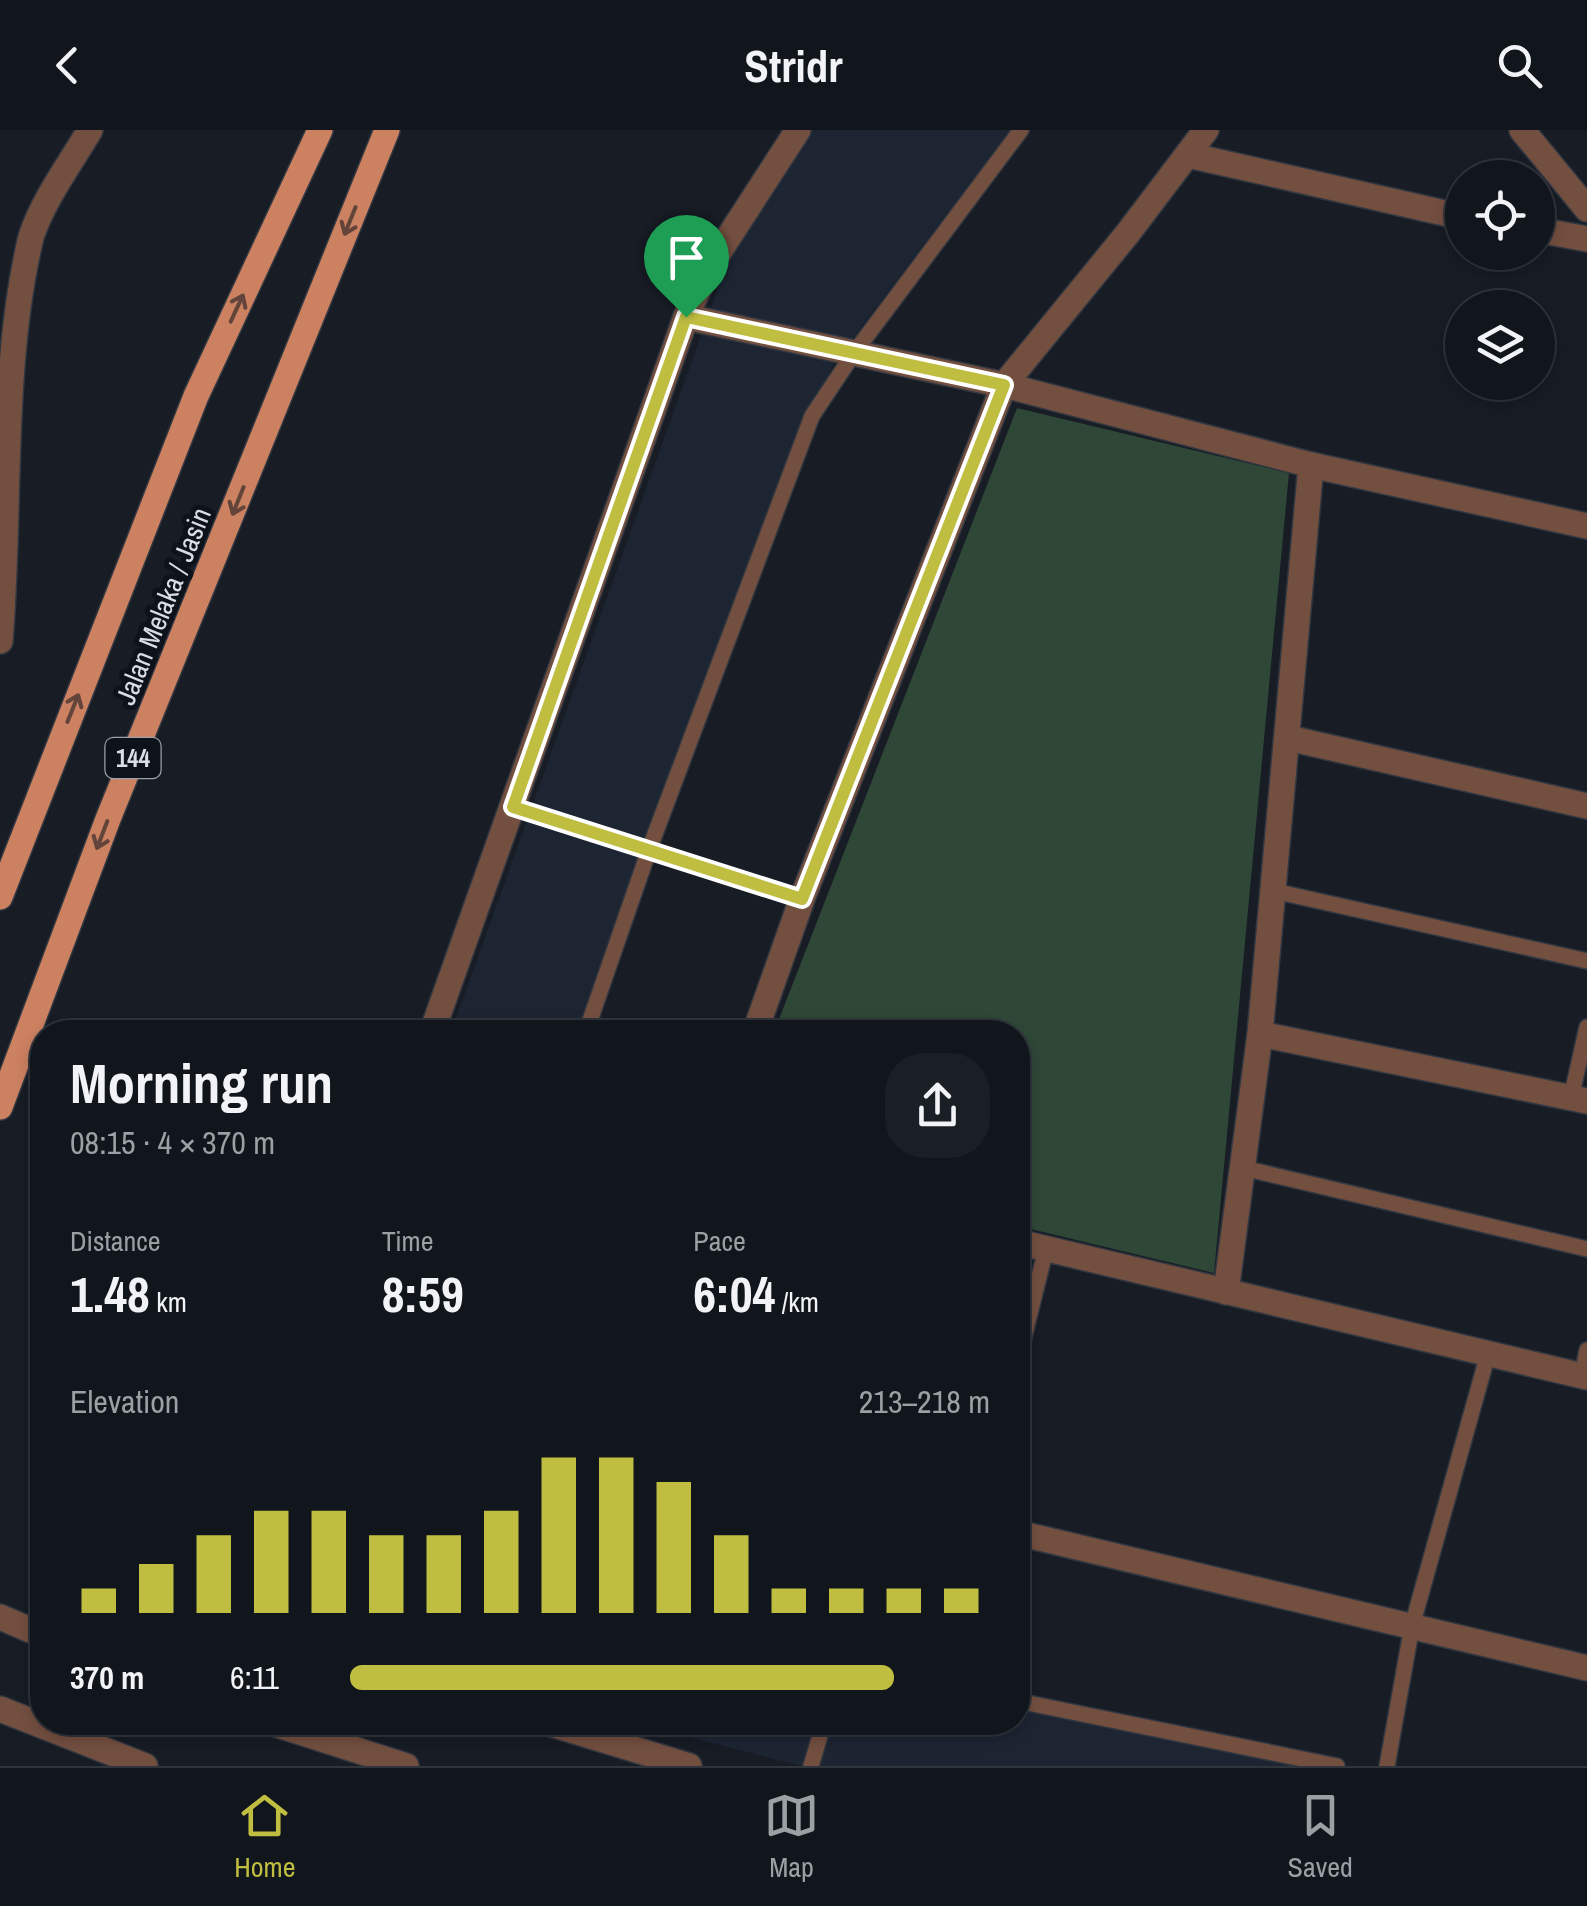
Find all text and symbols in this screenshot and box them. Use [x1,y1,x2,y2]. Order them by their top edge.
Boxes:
text: Stridr [744,35,843,96]
icon: back [40,38,95,93]
icon: search [1492,38,1547,93]
map controls [1445,160,1555,400]
button: locate [1445,160,1555,270]
one-way arrow [340,205,358,235]
pin [644,215,729,318]
icon: arrive [659,230,714,285]
button: layers [1445,290,1555,400]
one-way arrow [229,294,248,324]
one-way arrow [227,486,245,516]
street label: Jalan Melaka / Jasin [106,502,220,710]
one-way arrow [65,693,83,724]
road number: 144 [106,738,160,778]
one-way arrow [92,819,110,850]
text: Morning run [70,1046,333,1120]
button: share [885,1053,990,1158]
text: 08:15 · 4 × 370 m [70,1121,275,1164]
text: Distance [70,1222,161,1260]
text: Time [382,1222,433,1260]
text: Pace [693,1222,746,1260]
text: 1.48 [70,1260,150,1328]
text: 8:59 [382,1260,464,1328]
text: 6:04 [693,1260,775,1328]
text: km [150,1283,187,1321]
text: /km [775,1283,819,1321]
text: Elevation [70,1380,179,1423]
text: 213–218 m [859,1380,990,1423]
text: 370 m [70,1656,144,1699]
text: 6:11 [230,1656,279,1699]
tab: Home [234,1788,296,1886]
tab: Map [764,1788,819,1886]
tab: Saved [1288,1788,1353,1886]

